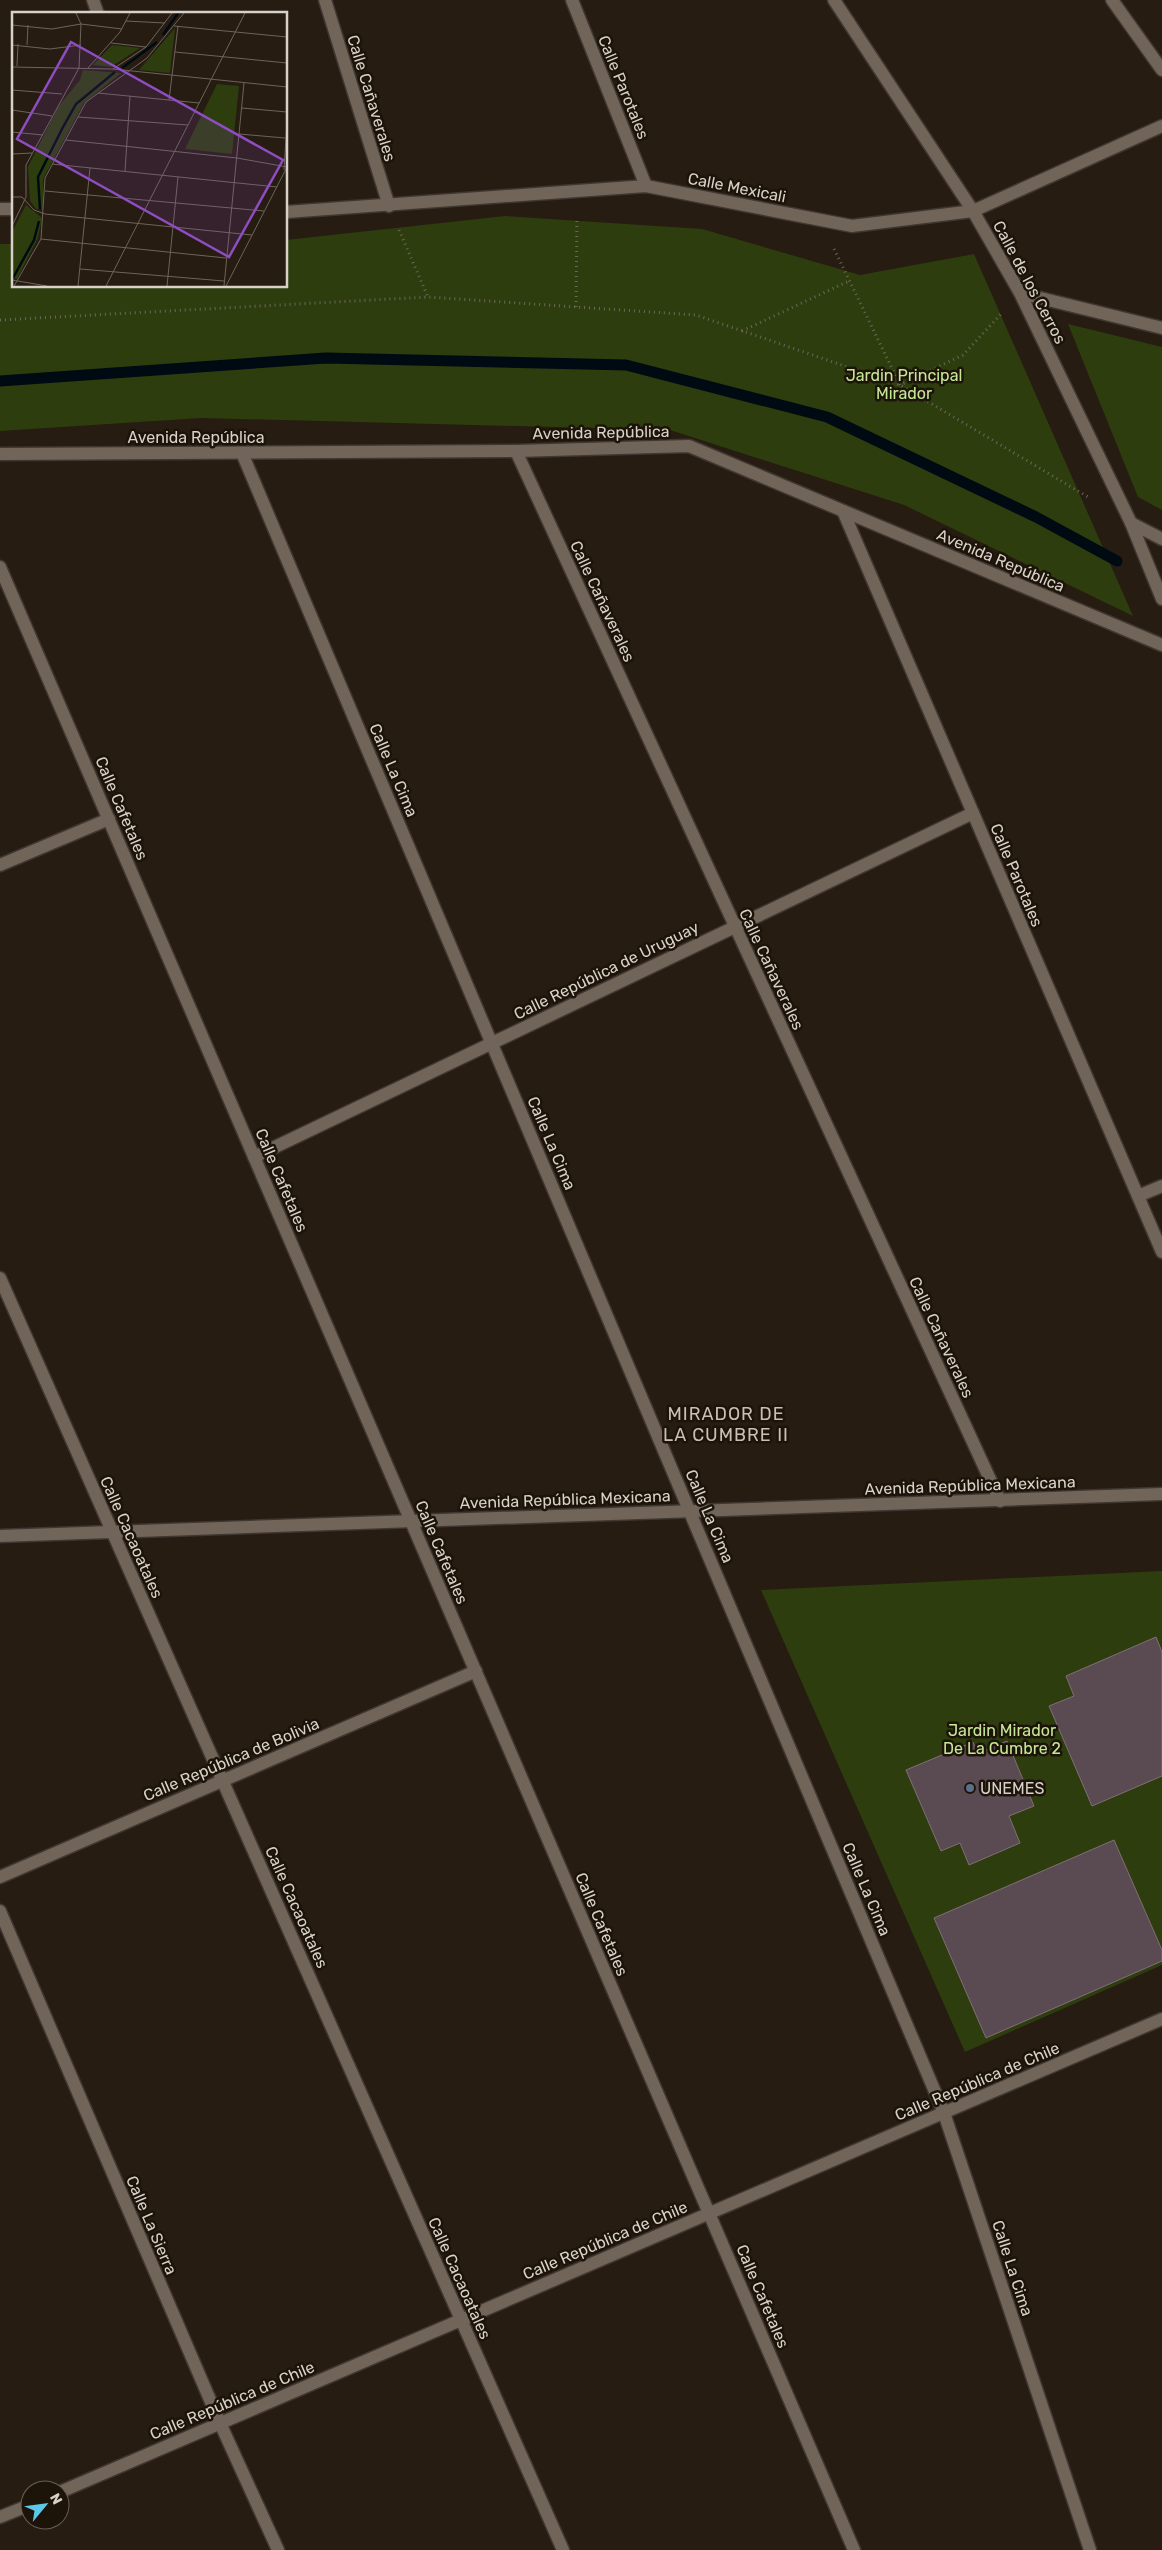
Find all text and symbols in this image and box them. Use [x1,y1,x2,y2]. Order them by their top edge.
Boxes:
inset map [12,12,288,288]
street label: Calle Cañaverales [343,33,400,164]
street label: Calle Parotales [594,33,653,142]
street label: Calle Mexicali [686,169,788,206]
street label: Calle de los Cerros [989,217,1070,347]
park label: Jardin Principal Mirador [846,366,962,403]
street label: Avenida República [532,422,670,443]
street label: Avenida República [127,428,265,447]
street label: Avenida República [934,525,1068,596]
street label: Calle Cañaverales [566,538,639,665]
street label: Calle La Cima [365,721,422,820]
street label: Calle Cafetales [91,754,152,863]
street label: Calle Parotales [986,821,1047,930]
street label: Calle Cañaverales [735,906,808,1033]
street label: Calle República de Uruguay [511,917,702,1024]
street label: Calle La Cima [523,1094,580,1193]
street label: Calle Cafetales [251,1126,312,1235]
street label: Calle Cañaverales [905,1274,978,1401]
district label: MIRADOR DE LA CUMBRE II [663,1403,789,1446]
street label: Calle La Cima [681,1467,738,1566]
street label: Avenida República Mexicana [864,1472,1076,1499]
street label: Calle Cacaoatales [96,1473,167,1601]
street label: Avenida República Mexicana [459,1486,671,1513]
street label: Calle Cafetales [411,1498,472,1607]
street label: Calle República de Bolivia [140,1714,322,1805]
park label: Jardin Mirador De La Cumbre 2 [943,1721,1061,1758]
place label: UNEMES [980,1779,1044,1798]
marker: UNEMES [964,1782,976,1794]
street label: Calle La Cima [838,1840,895,1939]
street label: Calle Cacaoatales [261,1843,332,1971]
street label: Calle Cafetales [571,1870,632,1979]
street label: Calle República de Chile [892,2038,1062,2125]
street label: Calle La Sierra [122,2173,181,2277]
street label: Calle República de Chile [520,2197,690,2284]
street label: Calle Cacaoatales [424,2214,495,2342]
street label: Calle La Cima [988,2218,1037,2318]
street label: Calle Cafetales [732,2242,793,2351]
street label: Calle República de Chile [147,2357,317,2444]
north arrow [20,2480,70,2530]
text: N [46,2490,66,2507]

